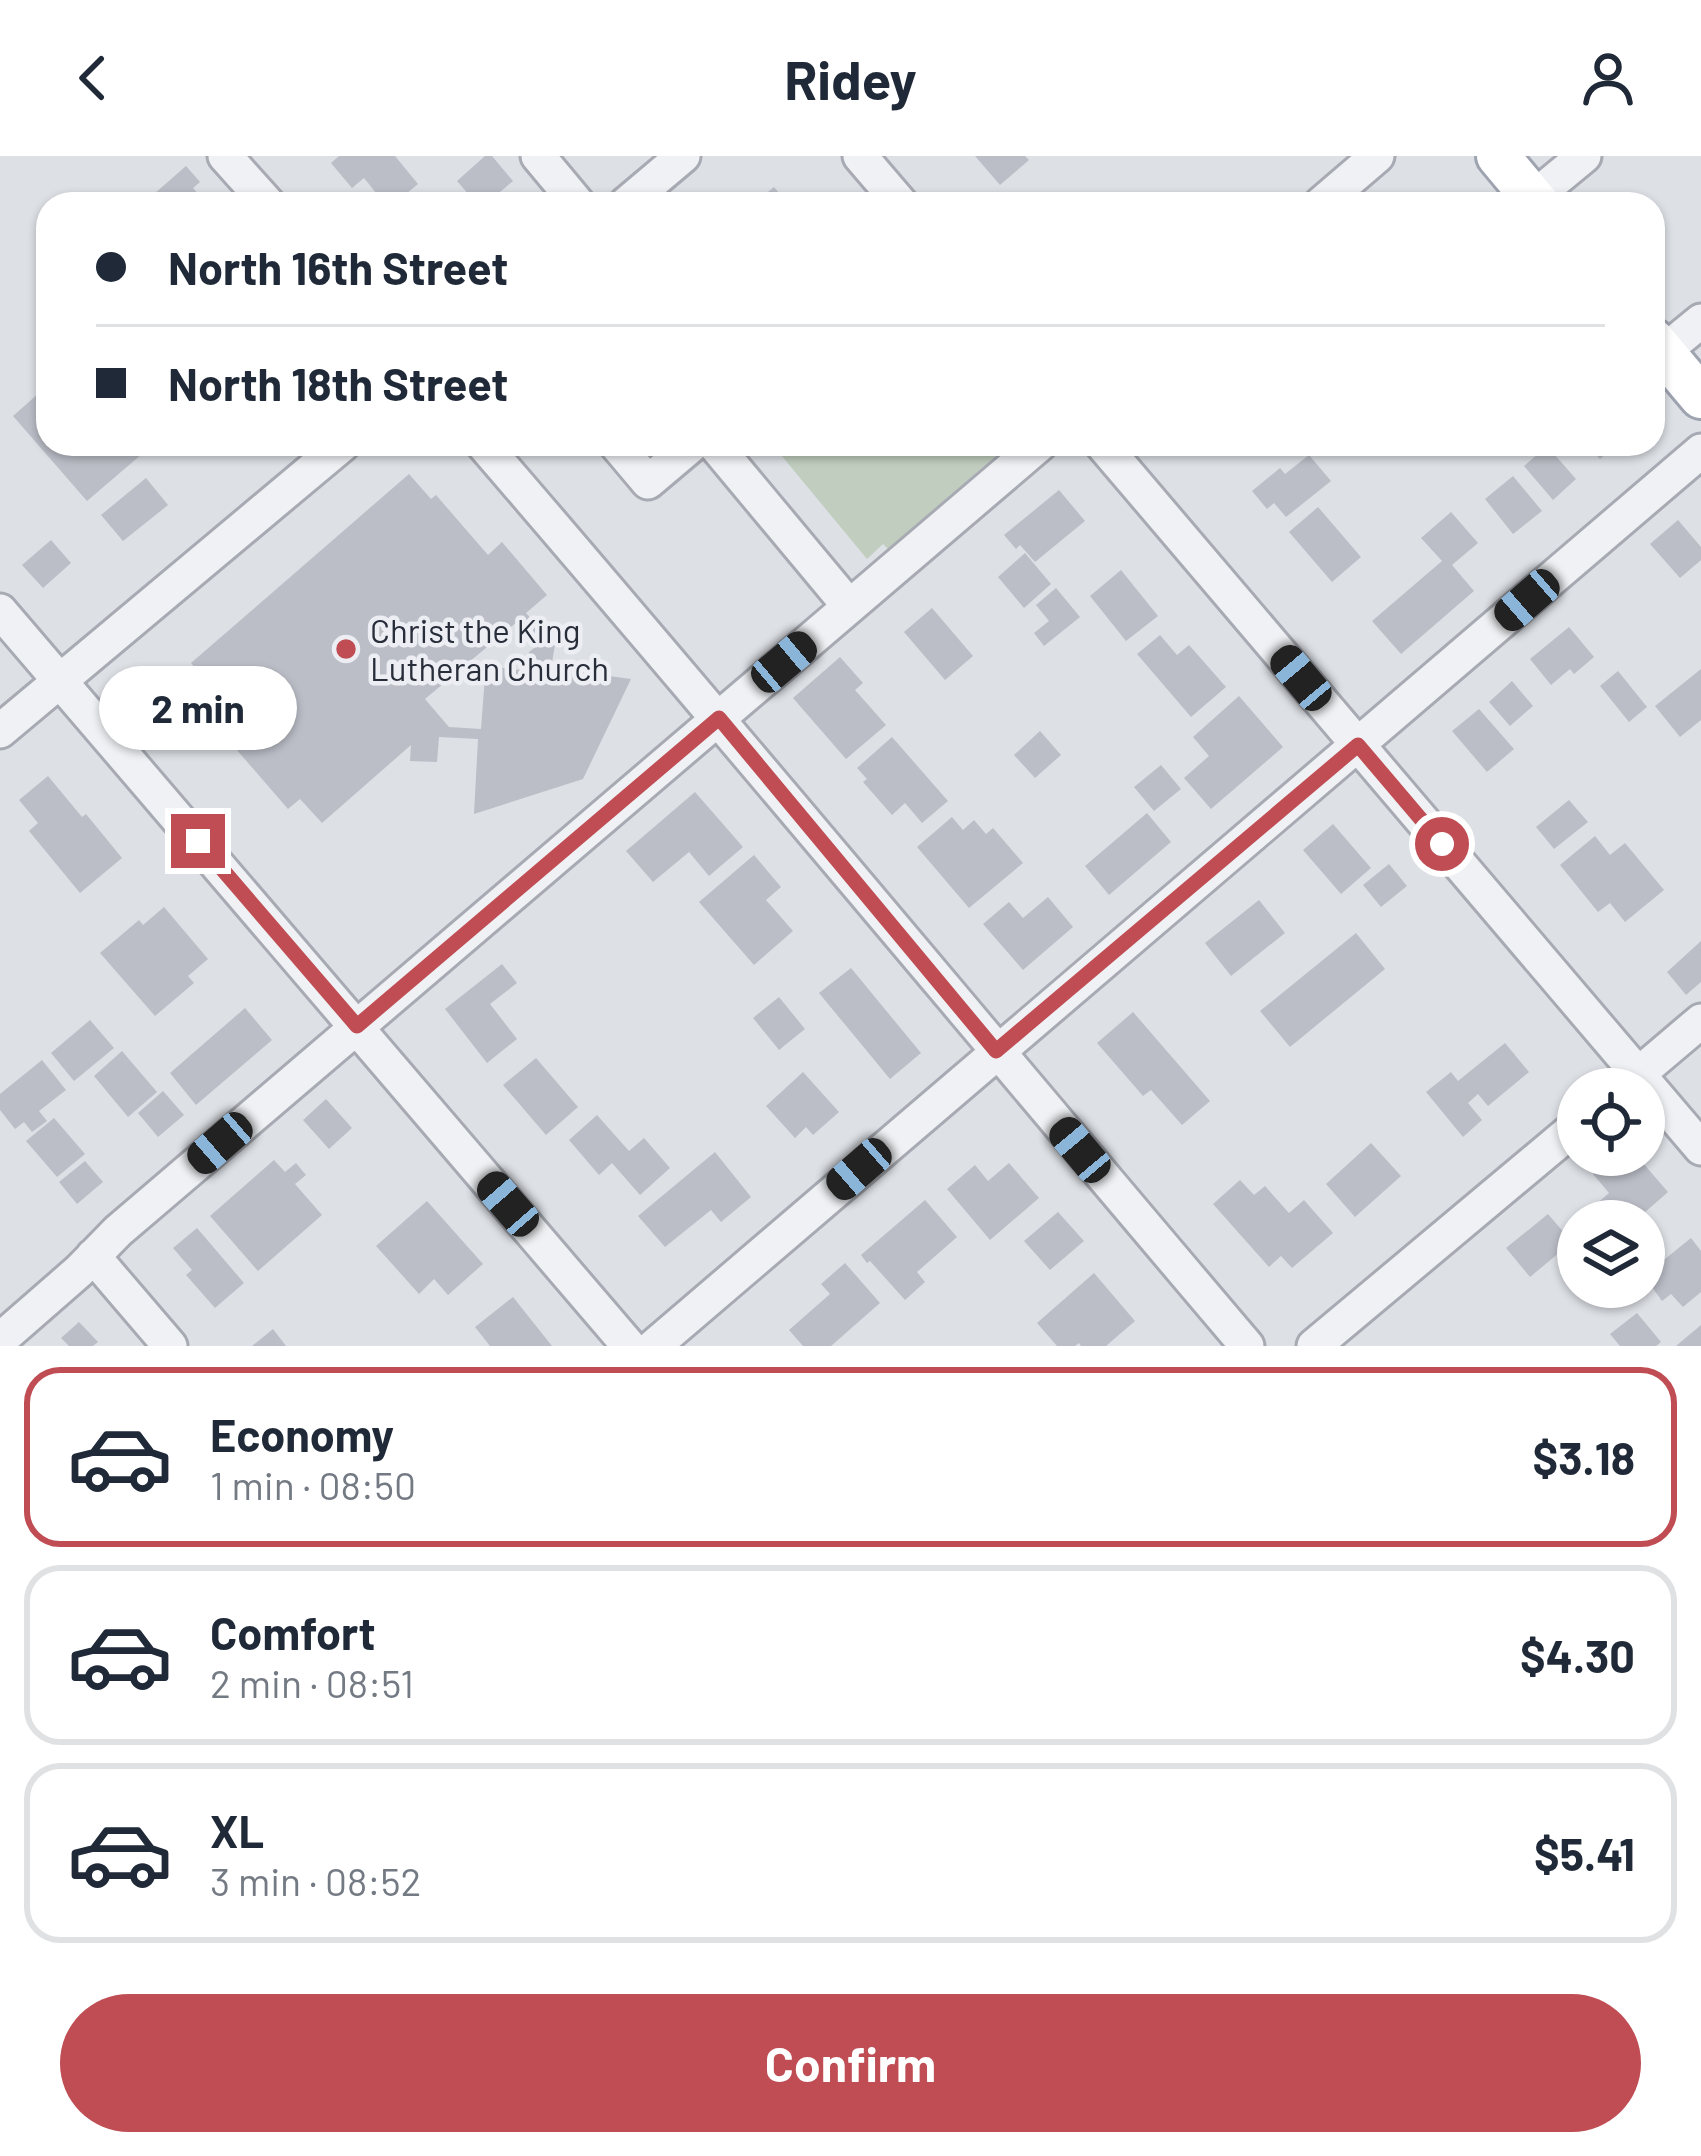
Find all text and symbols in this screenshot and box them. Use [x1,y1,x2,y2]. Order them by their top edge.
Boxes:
icon: back [60,45,126,111]
icon: person [1575,45,1641,111]
text: Ridey [784,46,917,111]
text: North 16th Street [168,240,508,294]
text: North 18th Street [168,356,508,410]
car [1488,563,1566,637]
place label: Christ the King Lutheran Church [370,610,609,688]
car [745,625,823,699]
marker: Christ the King Lutheran Church [333,636,359,662]
car [1264,639,1338,717]
callout: 2 min [99,667,297,751]
text: 2 min [151,684,245,731]
route end [171,814,225,868]
route start [1415,817,1469,871]
map controls [1557,1068,1665,1308]
button: locate [1557,1068,1665,1176]
car [181,1106,259,1180]
car [1043,1111,1117,1189]
car [820,1132,898,1206]
car [471,1165,545,1243]
button: layers [1557,1200,1665,1308]
icon: car [66,1403,174,1511]
text: Economy [210,1407,394,1461]
text: $3.18 [1533,1430,1635,1484]
text: 1 min · 08:50 [210,1461,416,1508]
icon: car [66,1601,174,1709]
text: Comfort [210,1605,376,1659]
text: $4.30 [1520,1628,1635,1682]
text: 2 min · 08:51 [210,1659,414,1706]
icon: car [66,1799,174,1907]
text: XL [210,1803,264,1857]
text: $5.41 [1534,1826,1635,1880]
text: 3 min · 08:52 [210,1857,421,1904]
button: Confirm [60,1994,1641,2132]

